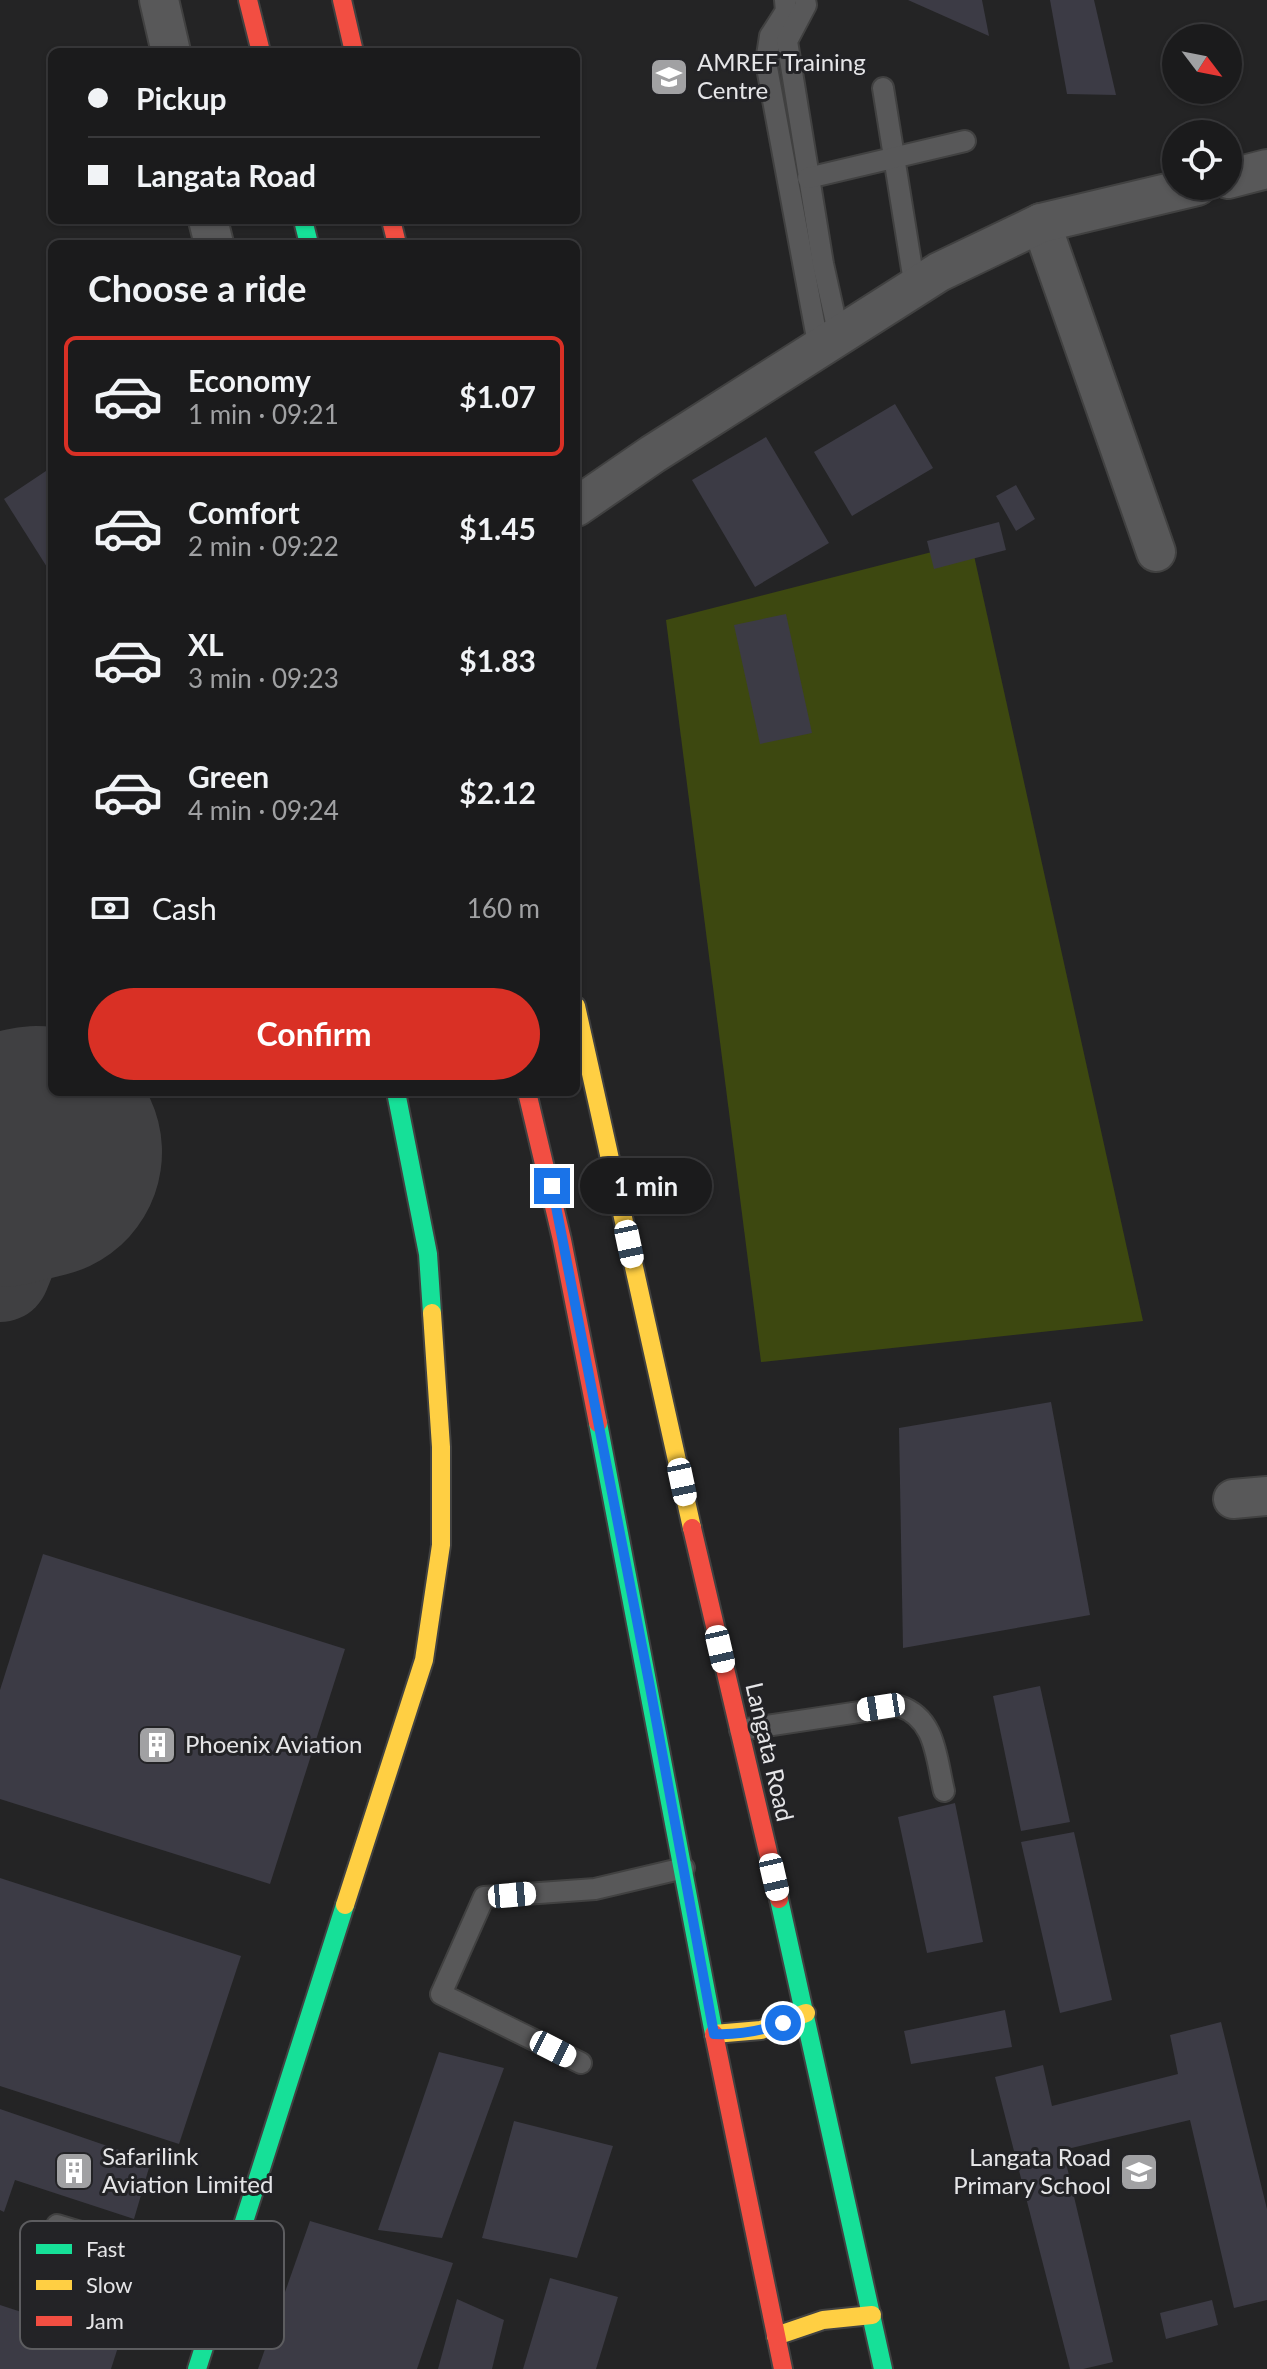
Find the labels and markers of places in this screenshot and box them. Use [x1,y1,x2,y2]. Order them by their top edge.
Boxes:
place label: AMREF Training Centre [697,47,866,104]
school or university icon: AMREF Training Centre [648,56,690,98]
building icon: Phoenix Aviation [136,1724,178,1766]
place label: Phoenix Aviation [185,1729,362,1758]
place label: Safarilink Aviation Limited [102,2141,273,2198]
place label: Langata Road Primary School [953,2142,1111,2199]
building icon: Safarilink Aviation Limited [53,2150,95,2192]
school or university icon: Langata Road Primary School [1118,2151,1160,2193]

